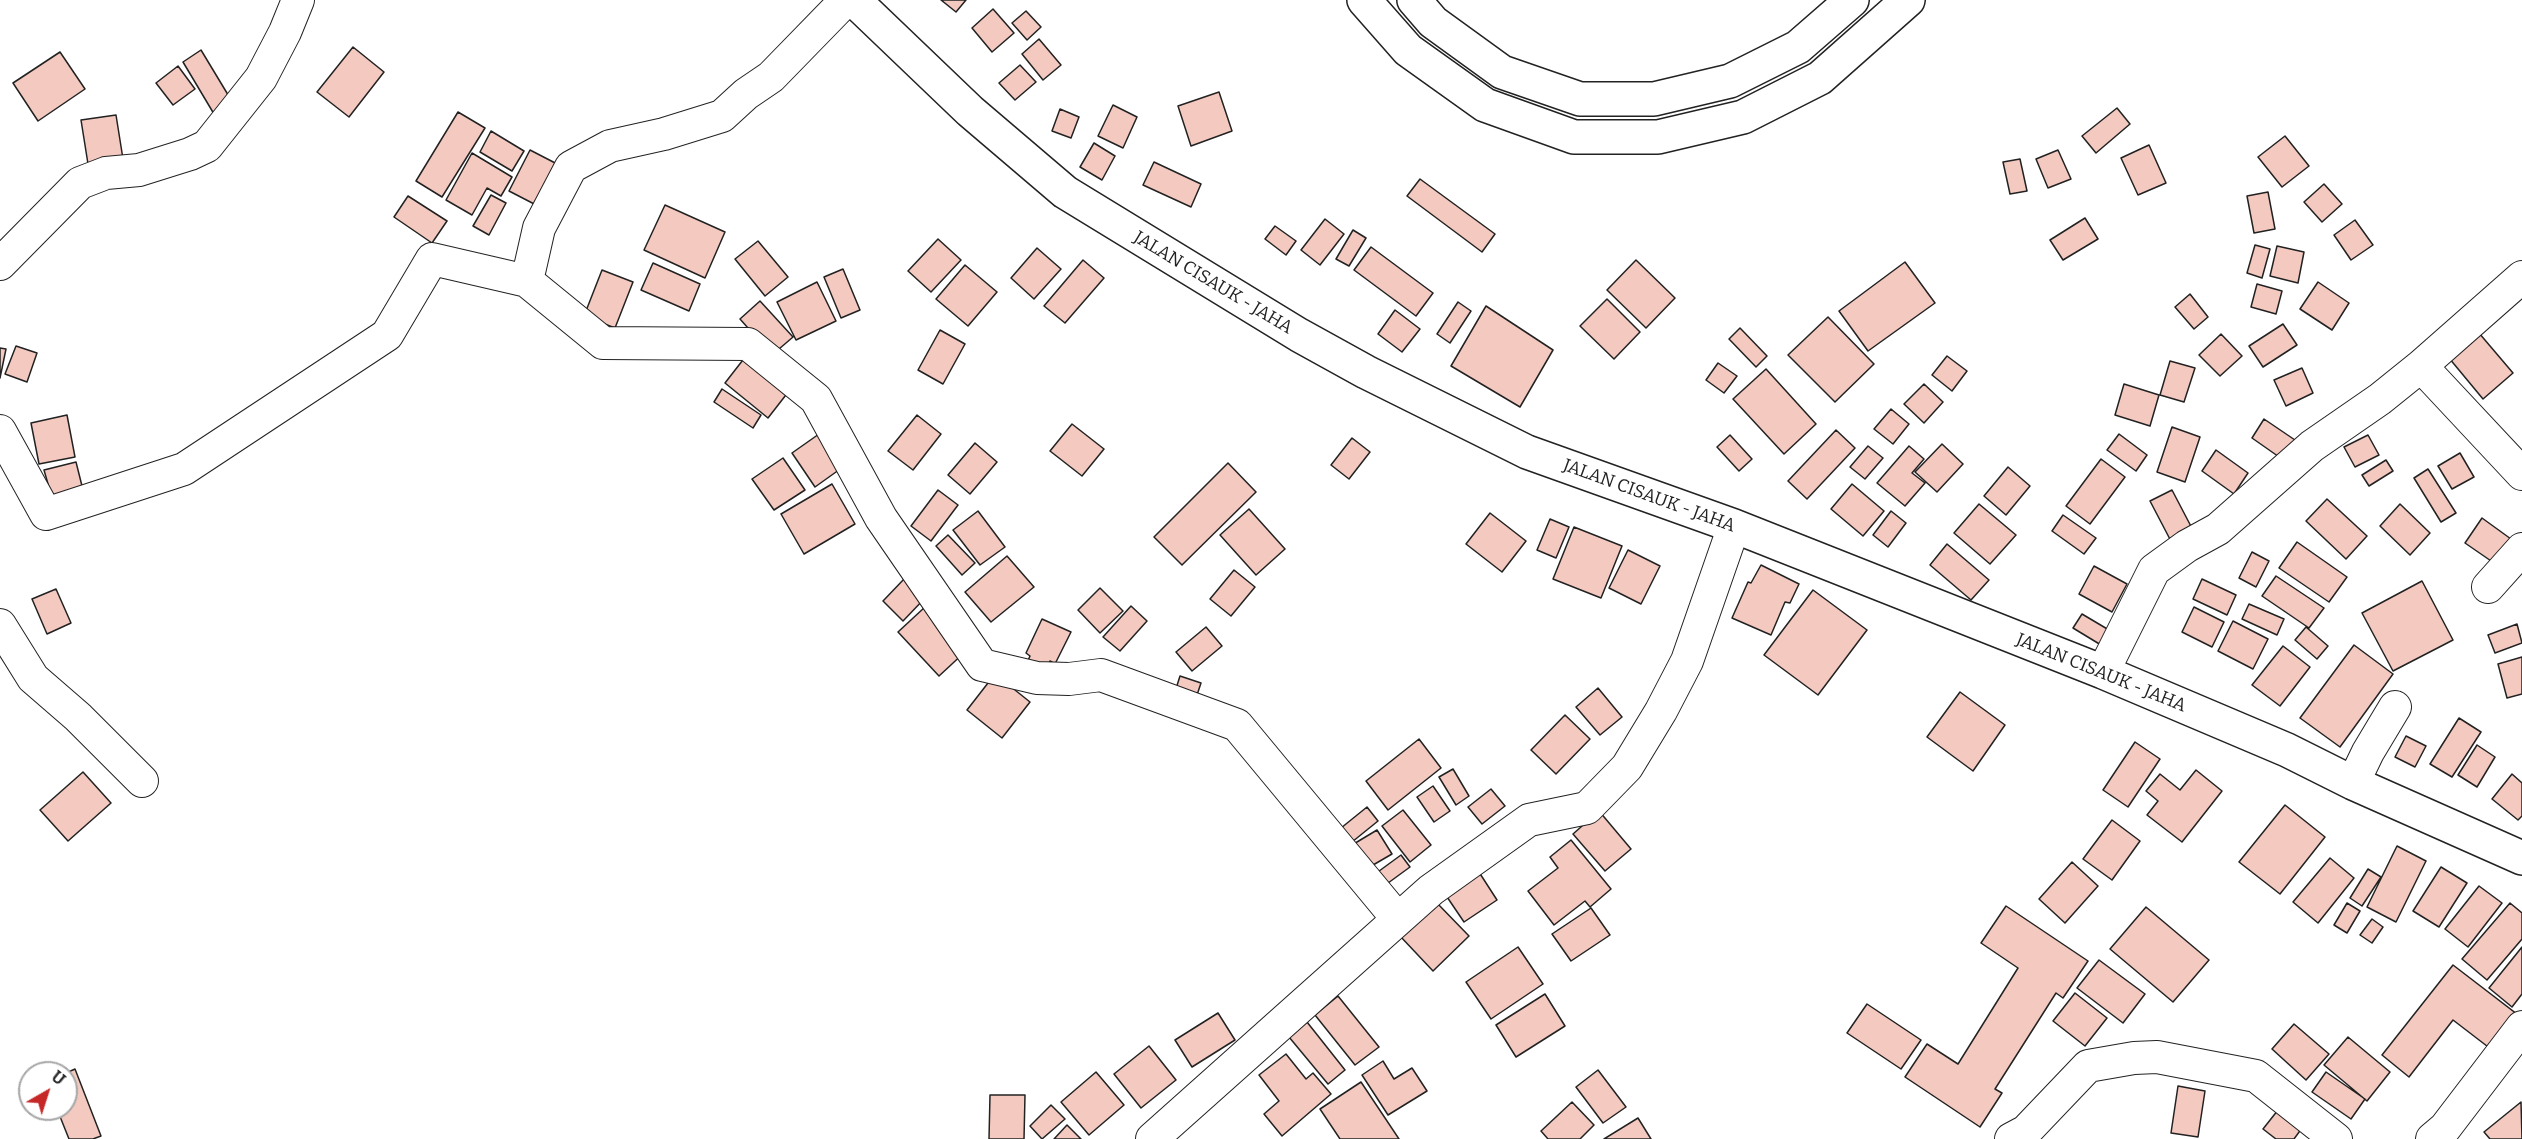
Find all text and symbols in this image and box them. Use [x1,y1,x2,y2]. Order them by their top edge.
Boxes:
street label: JALAN CISAUK - JAHA [1130,227,1296,339]
street label: JALAN CISAUK - JAHA [1560,455,1738,537]
street label: JALAN CISAUK - JAHA [2013,629,2189,717]
north arrow [18,1061,78,1121]
text: U [48,1067,69,1089]

